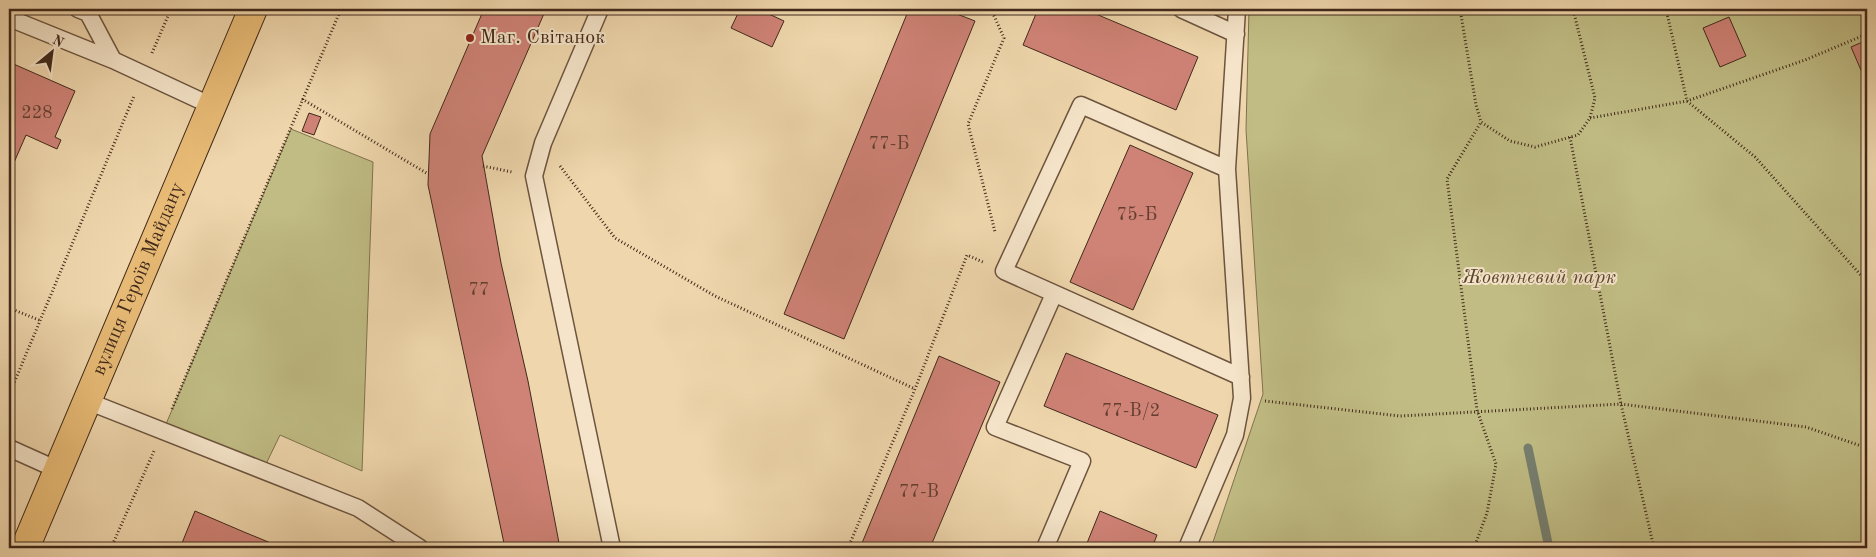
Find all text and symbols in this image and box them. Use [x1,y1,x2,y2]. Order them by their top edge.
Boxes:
north arrow [28,28,78,78]
place label: Маг. Світанок [480,28,605,48]
marker: Маг. Світанок [464,32,476,44]
text: N [50,33,66,50]
house number: 228 [21,104,53,122]
house number: 77-Б [869,135,909,153]
street label: вулиця Героїв Майдану [89,179,189,379]
house number: 75-Б [1117,206,1157,224]
park label: Жовтневий парк [1462,268,1616,288]
house number: 77 [469,281,489,299]
house number: 77-В/2 [1102,402,1160,420]
house number: 77-В [899,483,939,501]

